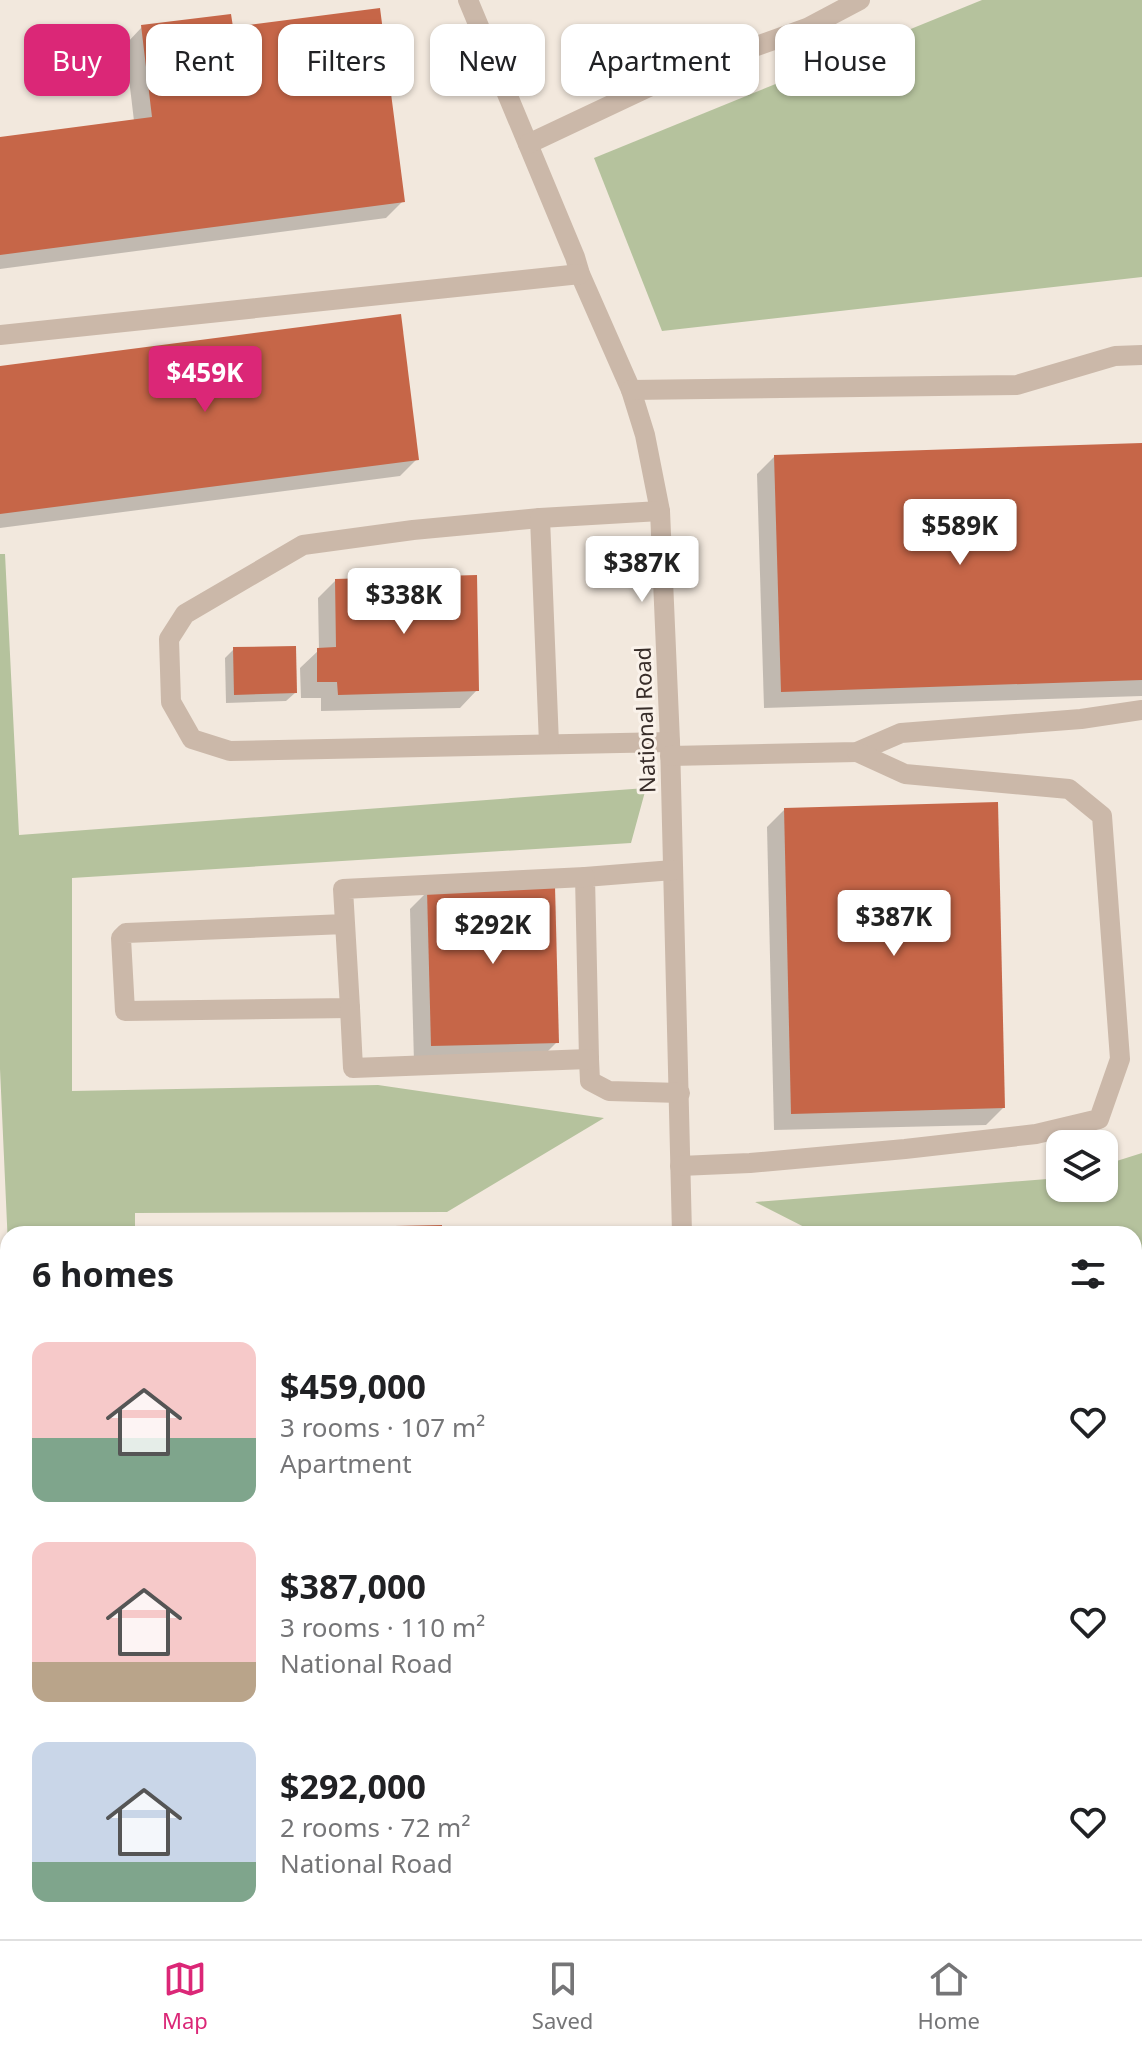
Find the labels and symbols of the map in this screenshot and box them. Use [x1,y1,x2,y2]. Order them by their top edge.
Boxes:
pin: $459K [149,346,261,414]
pin: $589K [904,499,1016,567]
pin: $387K [586,536,698,604]
pin: $338K [348,568,460,636]
street label: National Road [626,646,662,794]
pin: $387K [838,890,950,958]
pin: $292K [437,898,549,966]

